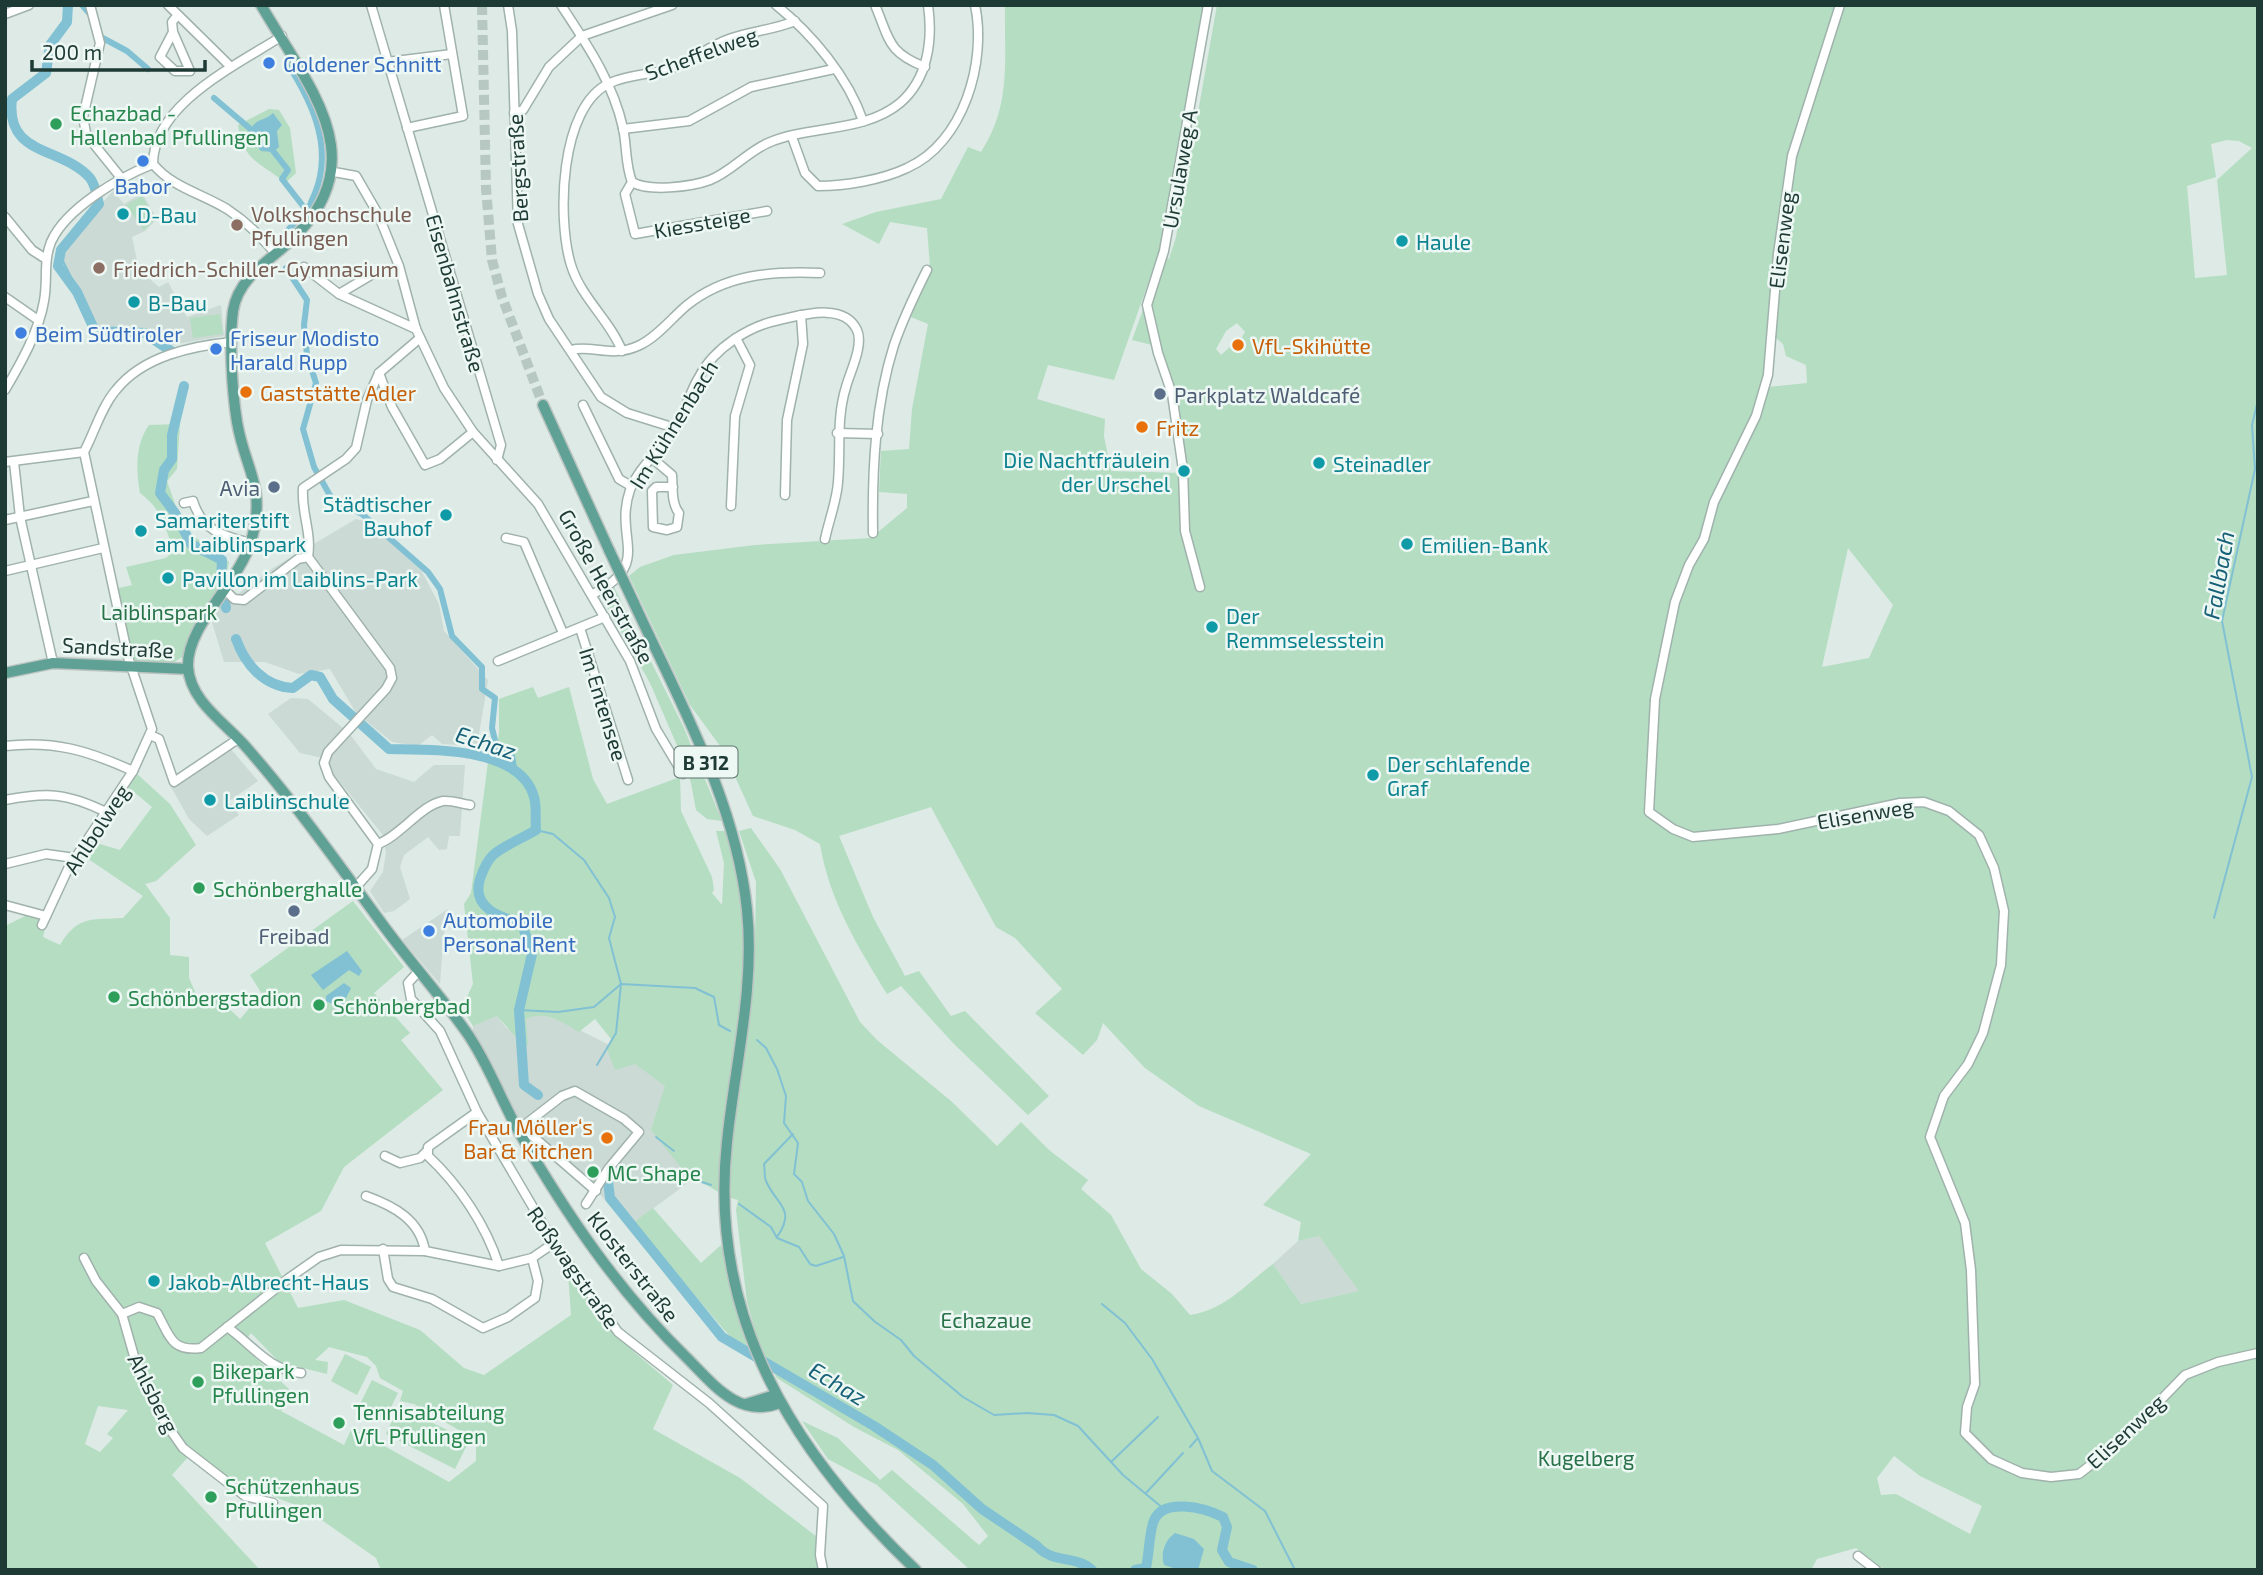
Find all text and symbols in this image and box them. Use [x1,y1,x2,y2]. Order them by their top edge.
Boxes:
street label: Scheffelweg [641,21,761,85]
scale bar [32,28,205,72]
text: 200 m [42,39,102,64]
place label: Goldener Schnitt [283,51,441,76]
marker: Goldener Schnitt [261,55,277,71]
place label: Echazbad - Hallenbad Pfullingen [70,100,269,149]
street label: Ursulaweg A [1156,108,1202,230]
street label: Bergstraße [502,113,532,223]
marker: Echazbad - Hallenbad Pfullingen [48,116,64,132]
marker: Babor [135,153,151,169]
place label: Babor [115,173,172,198]
street label: Elisenweg [1763,190,1799,290]
place label: Volkshochschule Pfullingen [251,201,412,250]
street label: Kiessteige [652,201,752,243]
place label: D-Bau [137,202,197,227]
marker: D-Bau [115,206,131,222]
street label: Eisenbahnstraße [422,211,490,375]
marker: Volkshochschule Pfullingen [229,217,245,233]
place label: Haule [1416,229,1471,254]
marker: Haule [1394,233,1410,249]
place label: Friedrich-Schiller-Gymnasium [113,256,399,281]
marker: Friedrich-Schiller-Gymnasium [91,260,107,276]
place label: B-Bau [148,290,207,315]
marker: B-Bau [126,294,142,310]
place label: Beim Südtiroler [35,321,183,346]
marker: Beim Südtiroler [13,325,29,341]
place label: Friseur Modisto Harald Rupp [230,325,379,374]
place label: VfL-Skihütte [1252,333,1371,358]
marker: VfL-Skihütte [1230,337,1246,353]
marker: Friseur Modisto Harald Rupp [208,341,224,357]
street label: Im Kühnenbach [624,355,722,493]
place label: Gaststätte Adler [260,380,417,405]
place label: Parkplatz Waldcafé [1174,382,1360,407]
marker: Gaststätte Adler [238,384,254,400]
marker: Parkplatz Waldcafé [1152,386,1168,402]
place label: Fritz [1156,415,1199,440]
marker: Fritz [1134,419,1150,435]
place label: Die Nachtfräulein der Urschel [1003,447,1171,496]
place label: Steinadler [1333,451,1431,476]
marker: Steinadler [1311,455,1327,471]
marker: Die Nachtfräulein der Urschel [1176,463,1192,479]
place label: Avia [219,475,260,500]
marker: Avia [266,479,282,495]
place label: Städtischer Bauhof [323,491,433,540]
street label: Große Heerstraße [554,505,660,667]
place label: Samariterstift am Laiblinspark [155,507,307,556]
marker: Städtischer Bauhof [438,507,454,523]
marker: Samariterstift am Laiblinspark [133,523,149,539]
water label: Fallbach [2196,529,2240,621]
place label: Emilien-Bank [1421,532,1548,557]
marker: Emilien-Bank [1399,536,1415,552]
place label: Pavillon im Laiblins-Park [182,566,418,591]
marker: Pavillon im Laiblins-Park [160,570,176,586]
park label: Laiblinspark [101,599,218,624]
place label: Der Remmselesstein [1226,603,1384,652]
marker: Der Remmselesstein [1204,619,1220,635]
street label: Sandstraße [62,632,174,662]
street label: Im Entensee [575,644,633,764]
water label: Echaz [452,719,520,765]
road number: B 312 [674,747,738,778]
place label: Der schlafende Graf [1387,751,1530,800]
marker: Der schlafende Graf [1365,767,1381,783]
street label: Ahlbolweg [58,779,134,878]
place label: Laiblinschule [224,788,350,813]
marker: Laiblinschule [202,792,218,808]
street label: Elisenweg [1815,792,1915,834]
place label: Schönberghalle [213,876,362,901]
marker: Schönberghalle [191,880,207,896]
marker: Freibad [286,903,302,919]
place label: Automobile Personal Rent [443,907,576,956]
place label: Freibad [258,923,330,948]
marker: Automobile Personal Rent [421,923,437,939]
place label: Schönbergstadion [128,985,301,1010]
marker: Schönbergstadion [106,989,122,1005]
place label: Schönbergbad [333,993,470,1018]
marker: Schönbergbad [311,997,327,1013]
place label: Frau Möller‘s Bar & Kitchen [463,1114,593,1163]
marker: Frau Möller‘s Bar & Kitchen [599,1130,615,1146]
place label: MC Shape [607,1160,701,1185]
marker: MC Shape [585,1164,601,1180]
street label: Roßwagstraße [523,1201,625,1333]
street label: Klosterstraße [583,1206,685,1326]
place label: Jakob-Albrecht-Haus [168,1269,369,1294]
marker: Jakob-Albrecht-Haus [146,1273,162,1289]
park label: Echazaue [940,1307,1032,1332]
street label: Ahlsberg [123,1349,185,1437]
water label: Echaz [804,1355,872,1411]
place label: Bikepark Pfullingen [212,1358,309,1407]
marker: Bikepark Pfullingen [190,1374,206,1390]
street label: Elisenweg [2081,1388,2169,1473]
place label: Tennisabteilung VfL Pfullingen [353,1399,505,1448]
marker: Tennisabteilung VfL Pfullingen [331,1415,347,1431]
park label: Kugelberg [1538,1445,1635,1470]
place label: Schützenhaus Pfullingen [225,1473,360,1522]
marker: Schützenhaus Pfullingen [203,1489,219,1505]

